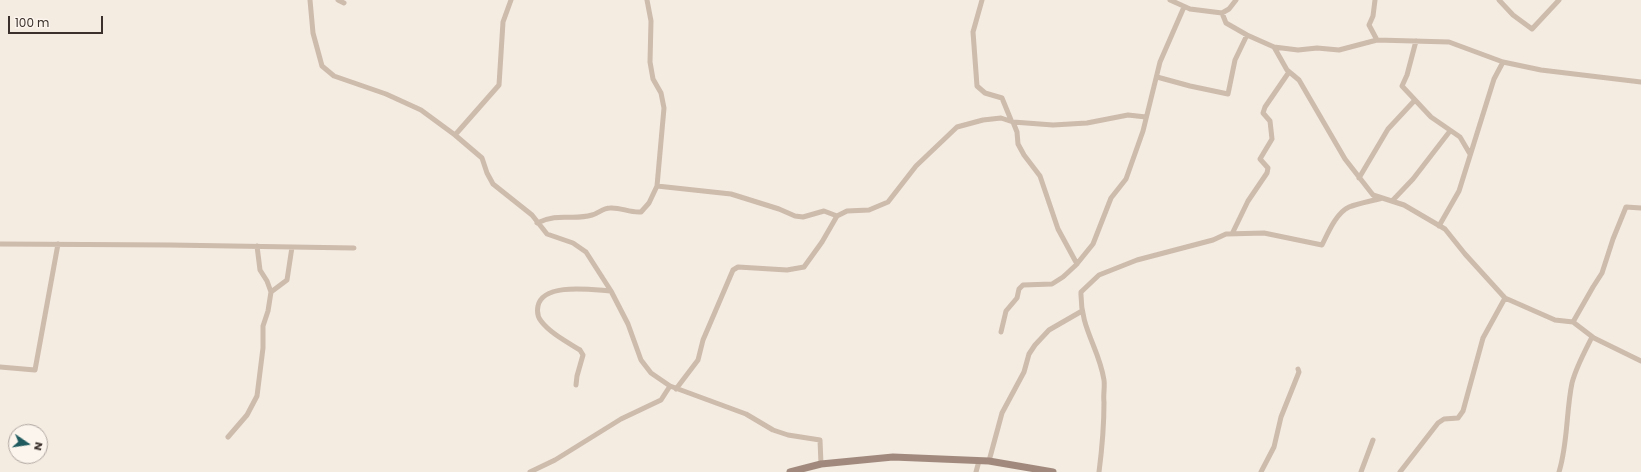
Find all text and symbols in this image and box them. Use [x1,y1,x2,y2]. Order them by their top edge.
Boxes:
scale bar [10,8,105,34]
text: 100 m [15,14,49,31]
north arrow [8,424,48,464]
text: N [30,441,47,452]

